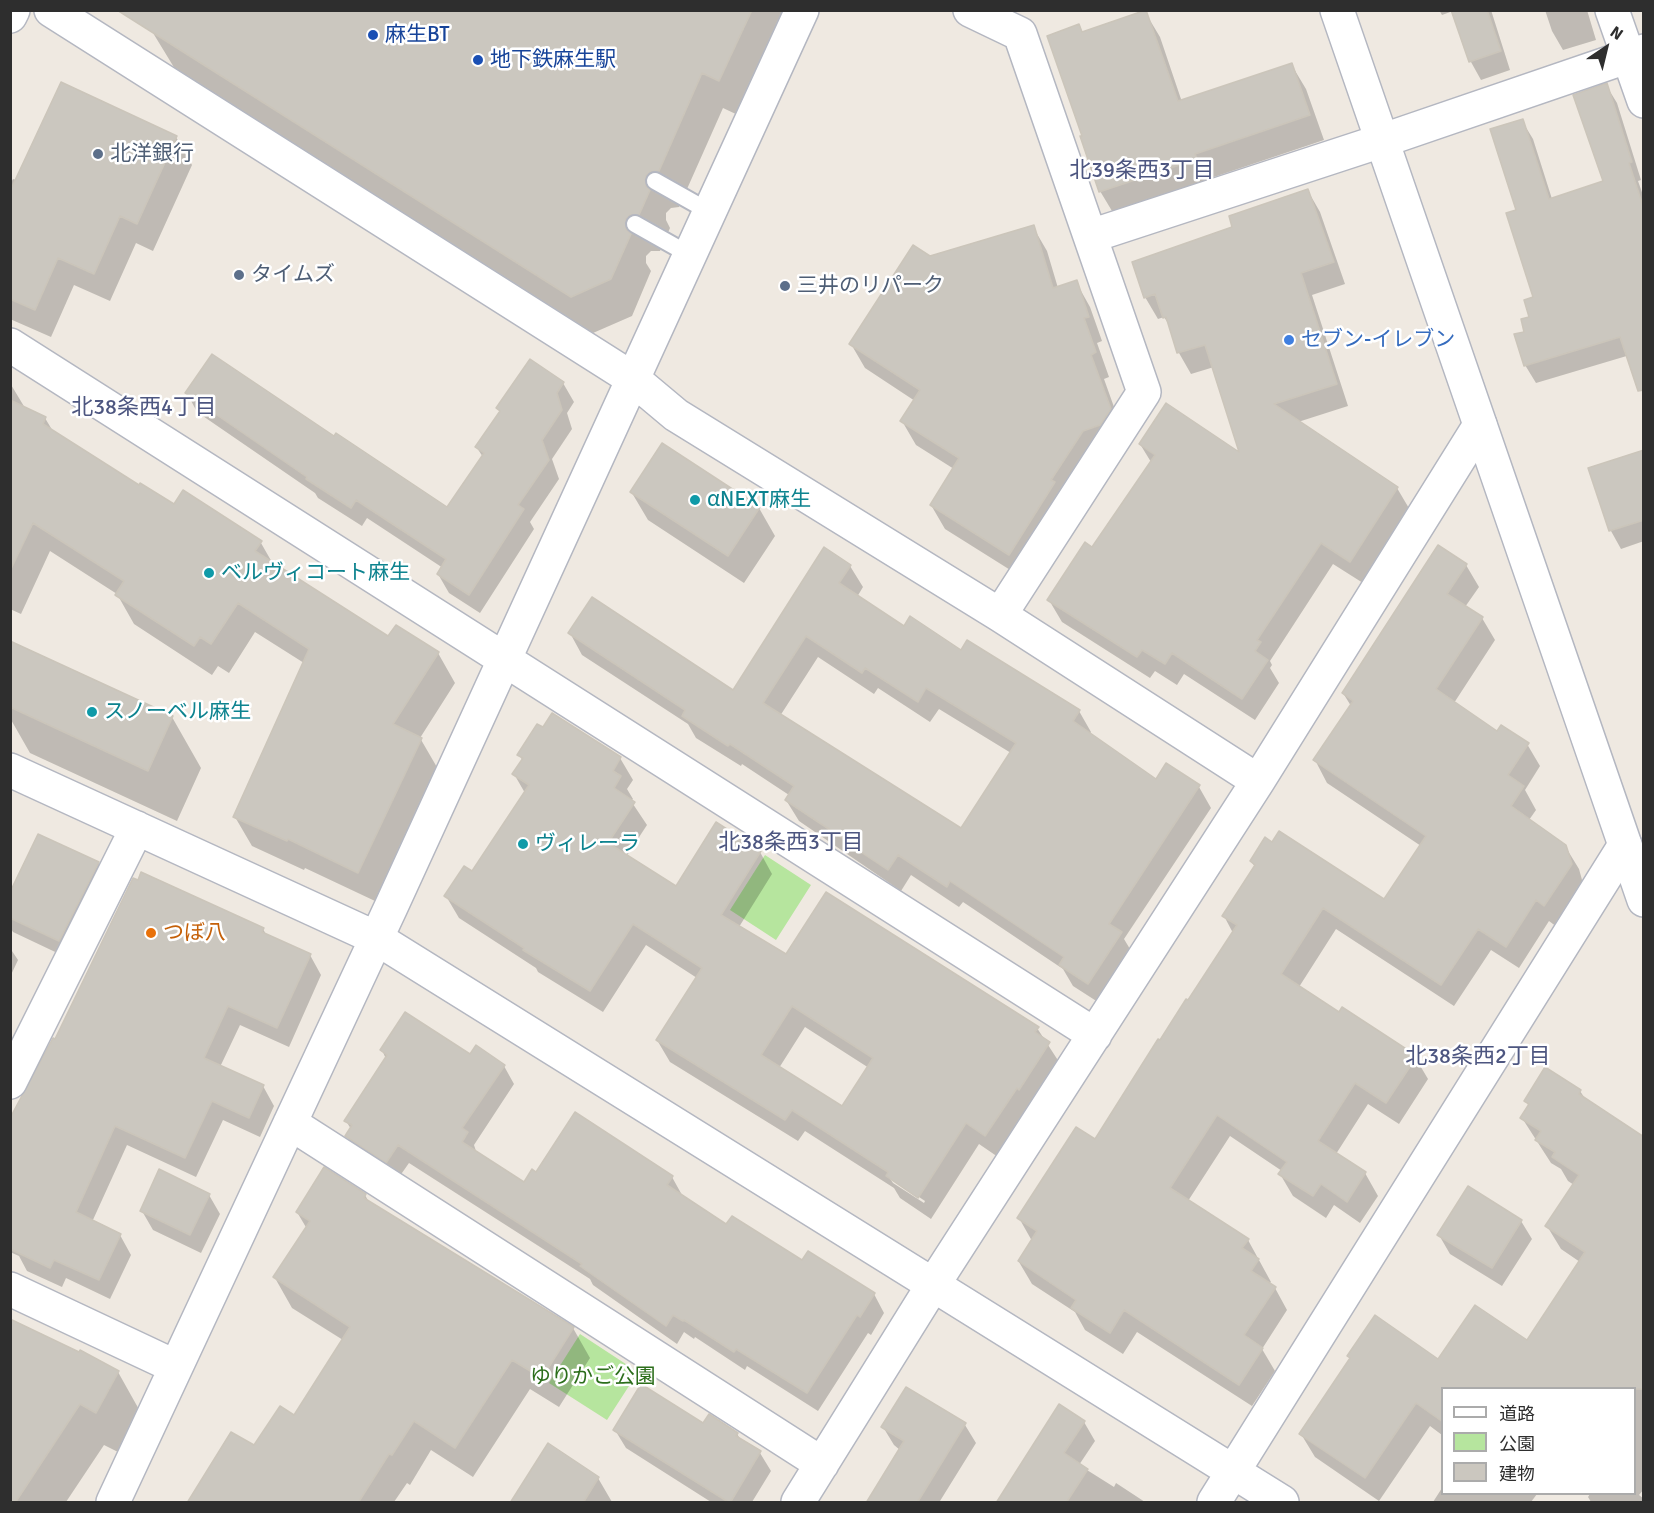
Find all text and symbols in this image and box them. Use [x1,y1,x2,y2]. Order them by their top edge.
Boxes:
north arrow [1576,18,1636,78]
place label: 麻生BT [385,22,450,48]
text: N [1606,22,1627,45]
marker: 麻生BT [366,28,380,42]
place label: 地下鉄麻生駅 [490,47,616,73]
marker: 地下鉄麻生駅 [471,53,485,67]
place label: 北洋銀行 [110,141,194,167]
marker: 北洋銀行 [91,147,105,161]
district label: 北39条西3丁目 [1069,158,1215,184]
place label: タイムズ [251,262,335,288]
marker: タイムズ [232,268,246,282]
place label: 三井のリパーク [797,273,944,299]
marker: 三井のリパーク [778,279,792,293]
place label: セブン-イレブン [1301,327,1455,353]
marker: セブン-イレブン [1282,333,1296,347]
district label: 北38条西4丁目 [71,395,217,421]
place label: αNEXT麻生 [707,487,811,513]
marker: αNEXT麻生 [688,493,702,507]
place label: ベルヴィコート麻生 [221,560,410,586]
marker: ベルヴィコート麻生 [202,566,216,580]
place label: スノーベル麻生 [104,699,251,725]
marker: スノーベル麻生 [85,705,99,719]
district label: 北38条西3丁目 [718,830,864,856]
place label: ヴィレーラ [535,831,640,857]
marker: ヴィレーラ [516,837,530,851]
place label: つぼ八 [163,920,226,946]
marker: つぼ八 [144,926,158,940]
district label: 北38条西2丁目 [1405,1044,1551,1070]
park label: ゆりかご公園 [530,1364,656,1390]
legend [1441,1387,1636,1495]
text: 道路 [1499,1403,1535,1425]
text: 公園 [1499,1433,1535,1455]
text: 建物 [1499,1463,1535,1485]

